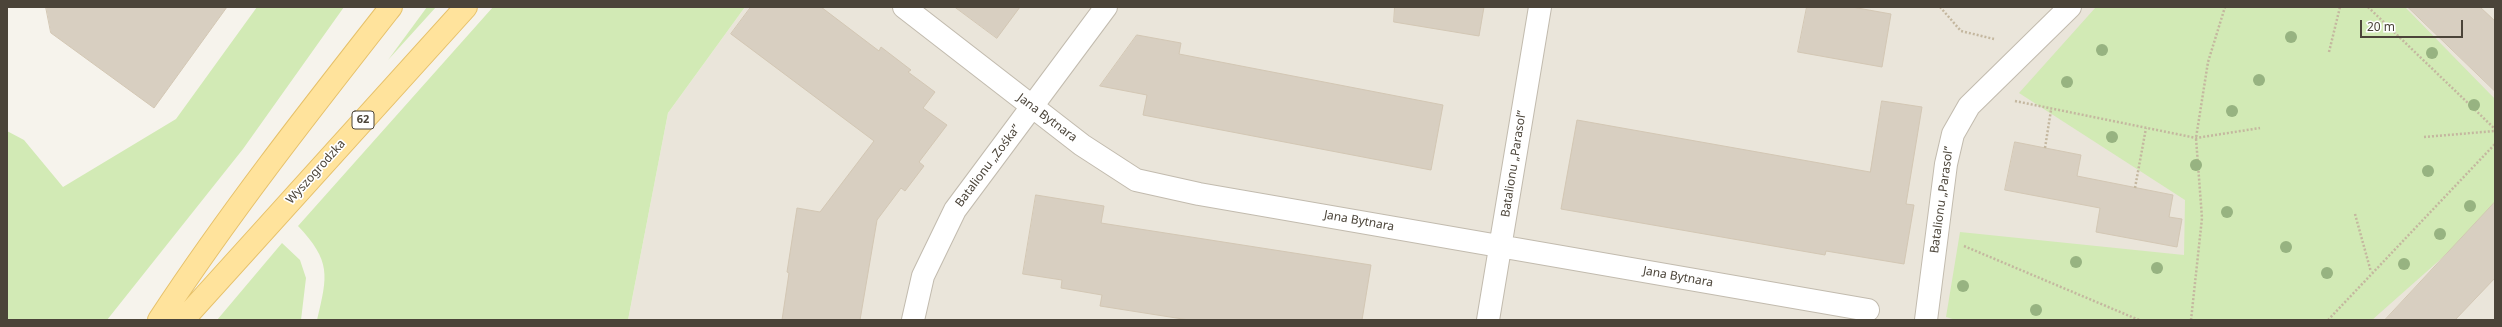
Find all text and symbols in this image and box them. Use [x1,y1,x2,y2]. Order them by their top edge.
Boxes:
scale bar [2362,12,2465,38]
text: 20 m [2367,18,2395,35]
street label: Jana Bytnara [1014,91,1080,145]
street label: Batalionu „Parasol” [1498,110,1530,218]
road number: 62 [352,111,374,129]
street label: Batalionu „Zośka” [952,122,1024,210]
street label: Wyszogrodzka [283,137,349,207]
street label: Batalionu „Parasol” [1927,146,1957,254]
street label: Jana Bytnara [1323,208,1395,234]
street label: Jana Bytnara [1642,264,1714,290]

